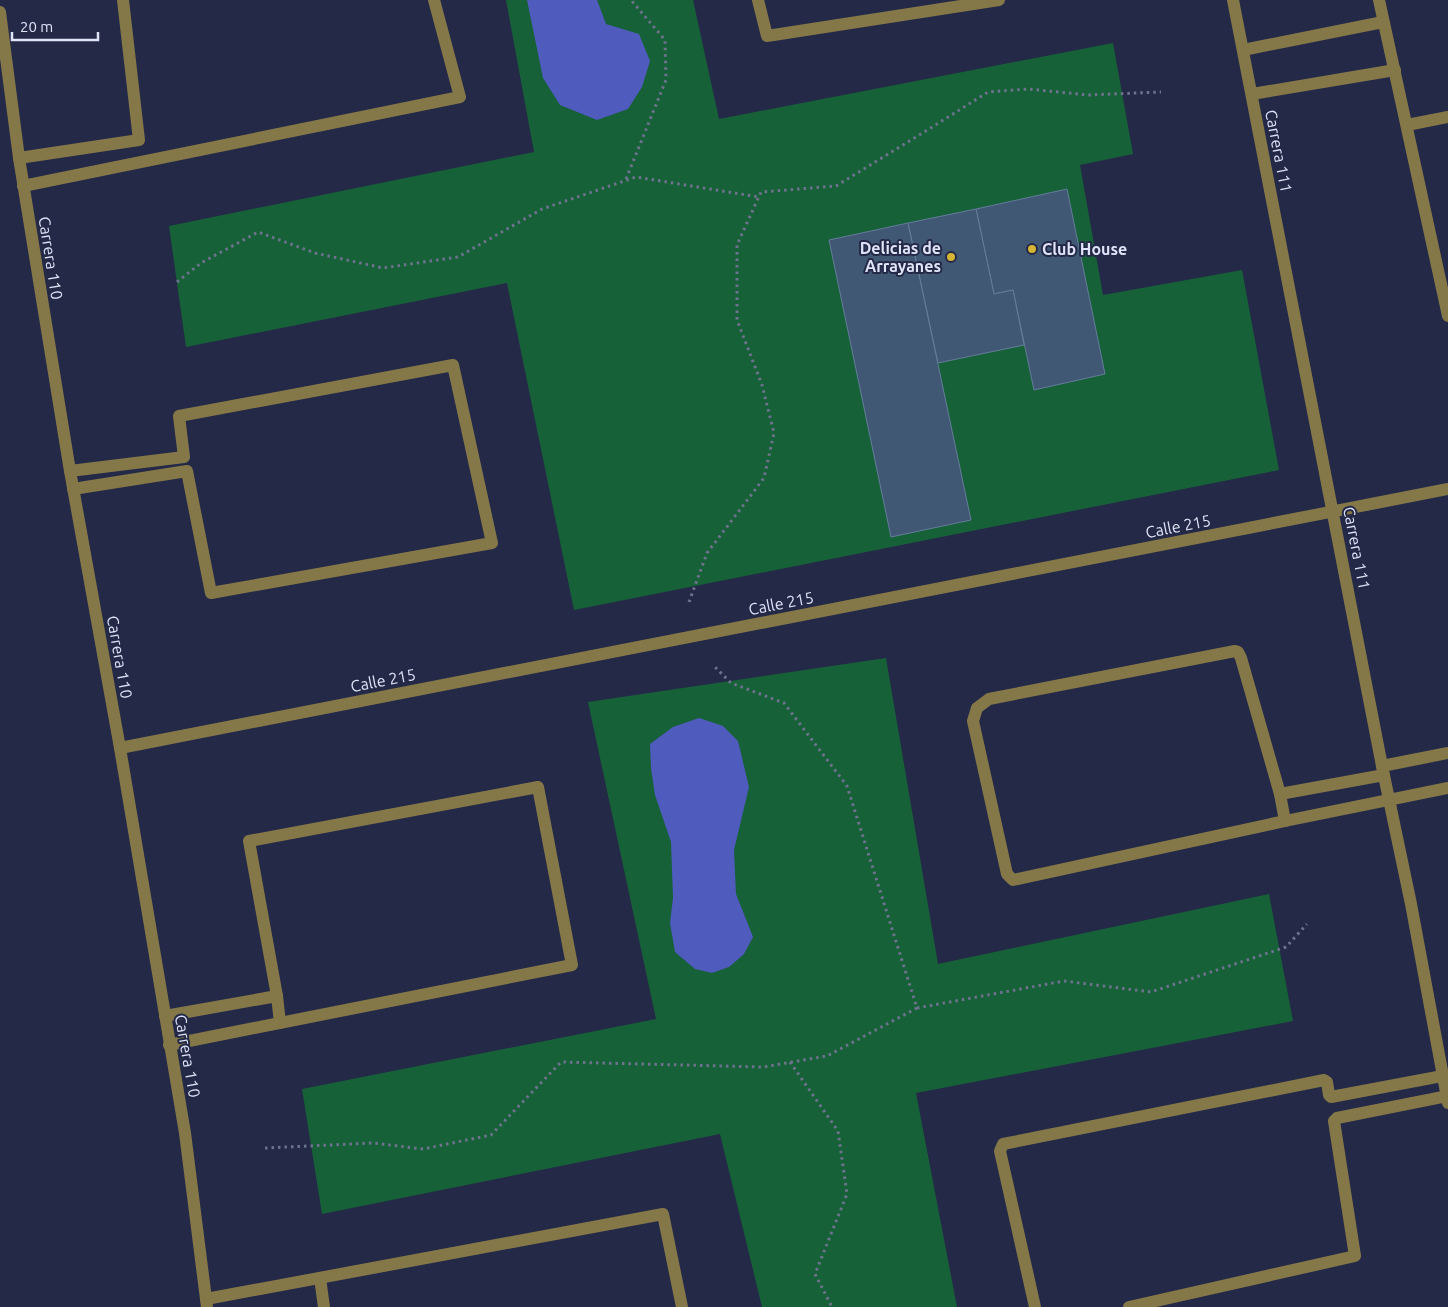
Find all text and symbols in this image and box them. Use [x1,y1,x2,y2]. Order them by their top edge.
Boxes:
scale bar [12,10,99,42]
text: 20 m [20,18,53,35]
street label: Carrera 111 [1262,108,1296,194]
street label: Carrera 110 [36,215,66,301]
place label: Delicias de Arrayanes [860,239,941,275]
place label: Club House [1042,240,1127,258]
marker: Club House [1026,243,1038,255]
marker: Delicias de Arrayanes [945,251,957,263]
street label: Carrera 111 [1340,505,1374,591]
street label: Calle 215 [1144,511,1212,541]
street label: Calle 215 [747,588,815,618]
street label: Carrera 110 [104,614,136,700]
street label: Calle 215 [349,665,417,695]
street label: Carrera 110 [172,1013,204,1099]

